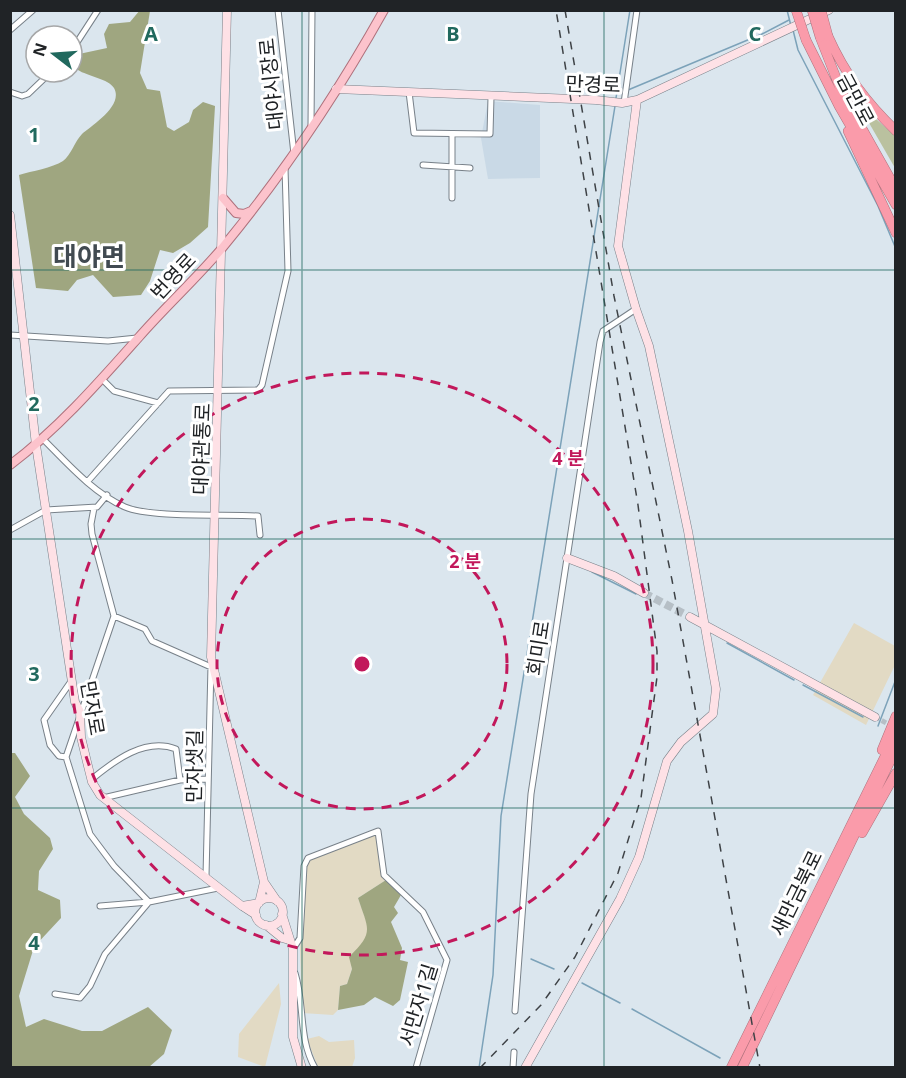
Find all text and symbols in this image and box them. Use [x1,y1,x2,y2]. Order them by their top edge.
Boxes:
text: A [144,20,158,47]
text: B [446,20,460,47]
text: C [749,20,762,47]
north arrow [24,24,84,84]
street label: 대야시장로 [253,37,289,131]
text: N [27,40,52,59]
street label: 금만로 [831,68,881,130]
street label: 만경로 [565,70,621,98]
text: 1 [28,121,40,148]
district label: 대야면 [53,238,125,274]
street label: 번영로 [144,247,202,305]
text: 2 [28,390,40,417]
street label: 대야관통로 [186,403,216,495]
text: 4 분 [552,446,584,470]
text: 2 분 [449,549,481,573]
street label: 회미로 [520,619,556,677]
centre of rings [352,654,372,674]
text: 3 [28,660,40,687]
street label: 만자로 [75,678,111,738]
street label: 만자샛길 [180,729,208,803]
street label: 새만금북로 [764,846,828,940]
text: 4 [28,929,40,956]
street label: 서만자1길 [393,960,443,1050]

